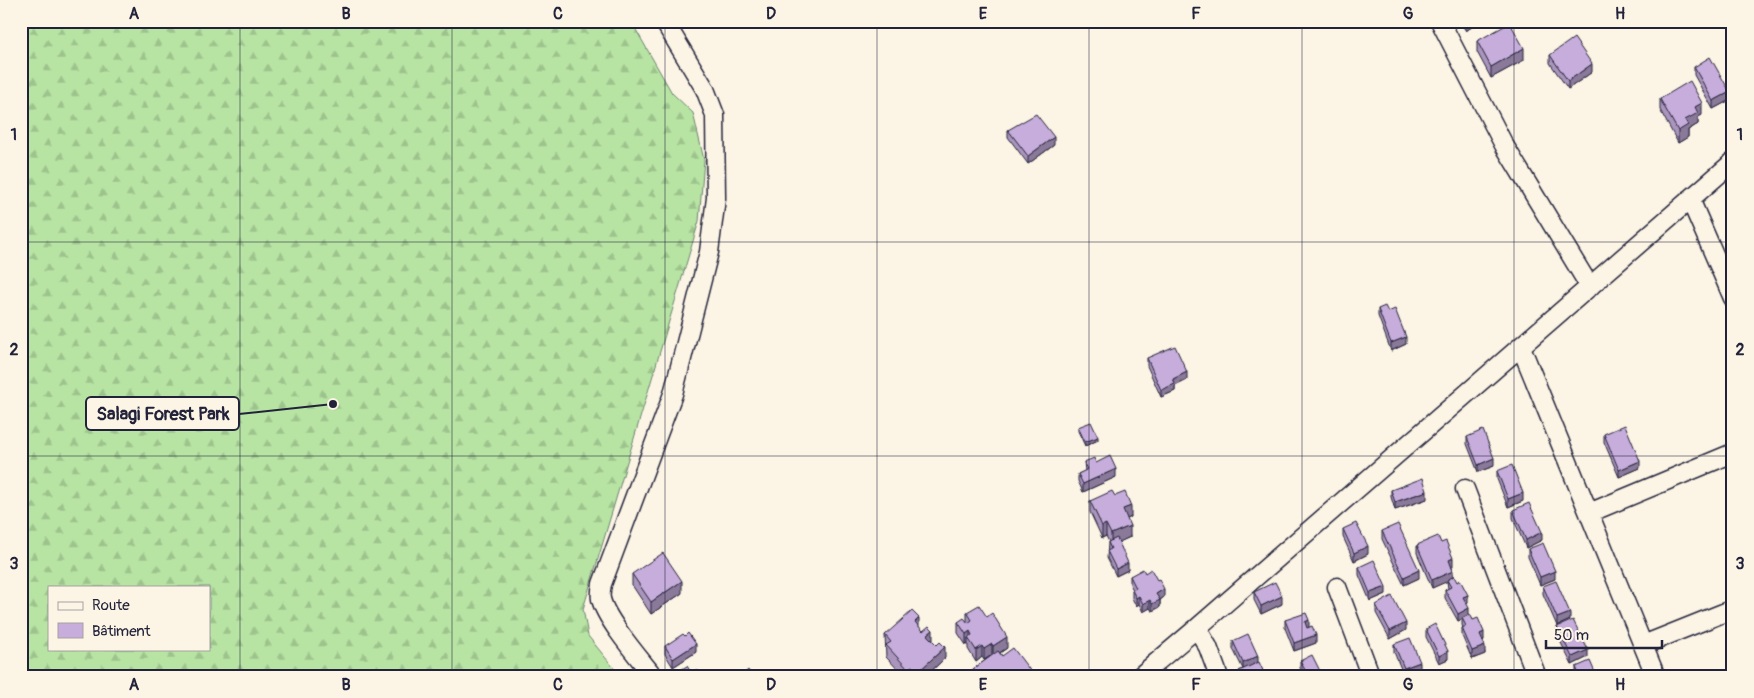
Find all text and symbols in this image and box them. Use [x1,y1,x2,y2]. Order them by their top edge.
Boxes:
text: A [129,4,140,24]
text: B [341,4,351,24]
text: C [553,4,563,24]
text: D [766,4,776,24]
text: E [979,4,988,24]
text: F [1191,4,1201,24]
text: G [1403,4,1414,24]
text: H [1615,4,1625,24]
text: 1 [11,125,17,145]
text: 1 [1737,125,1743,145]
text: 2 [10,340,19,360]
text: 2 [1736,340,1745,360]
callout: Salagi Forest Park [86,397,239,430]
text: Salagi Forest Park [97,403,230,426]
text: 3 [10,554,19,574]
text: 3 [1736,554,1745,574]
legend [48,586,210,650]
text: Route [92,596,130,615]
scale bar [1546,618,1663,650]
text: Bâtiment [92,622,152,641]
text: 50 m [1554,626,1589,645]
text: A [129,675,140,695]
text: B [341,675,351,695]
text: C [553,675,563,695]
text: D [766,675,776,695]
text: E [979,675,988,695]
text: F [1191,675,1201,695]
text: G [1403,675,1414,695]
text: H [1615,675,1625,695]

